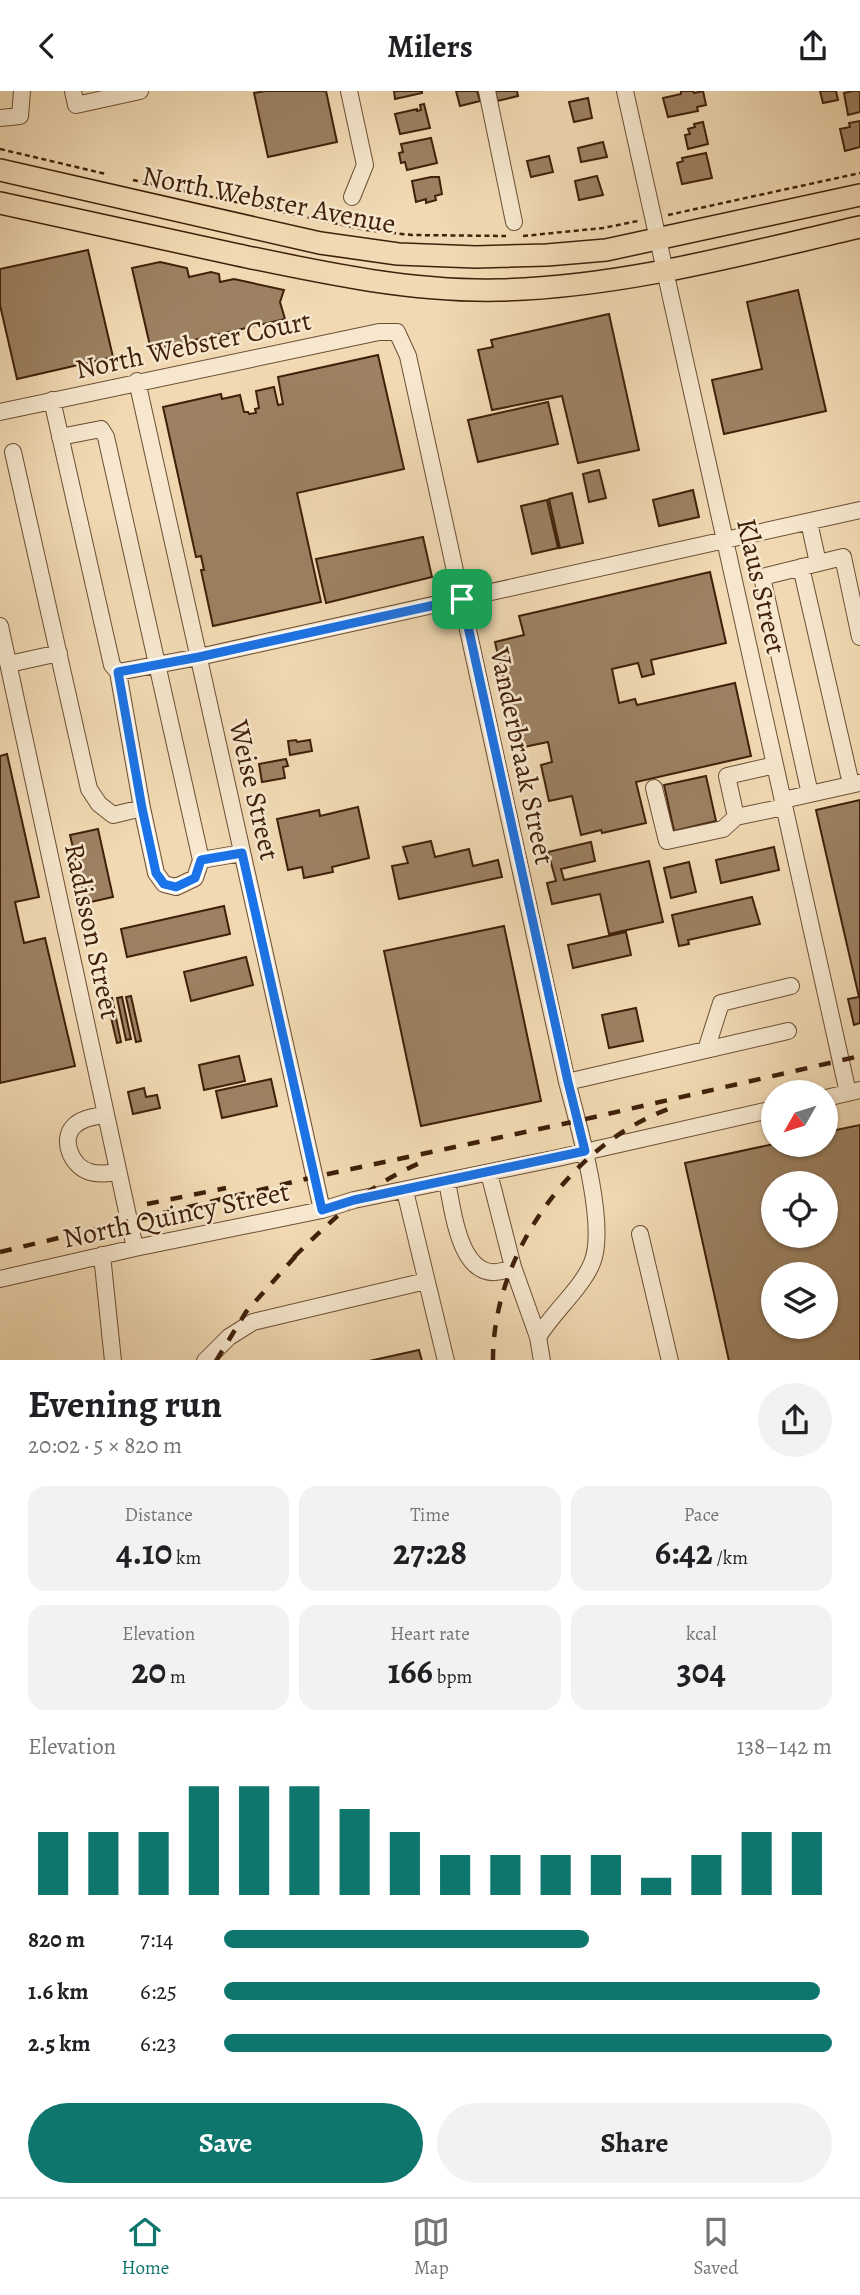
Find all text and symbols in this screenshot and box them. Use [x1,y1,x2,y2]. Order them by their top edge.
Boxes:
text: Milers [387,24,473,68]
icon: back [28,27,66,65]
icon: share [794,27,832,65]
street label: North Webster Avenue [139,157,399,243]
street label: North Webster Court [72,301,315,389]
street label: Klaus Street [727,515,795,658]
pin [432,569,492,629]
icon: arrive [443,580,481,618]
street label: Vanderbraak Street [480,643,564,868]
street label: Weise Street [219,715,289,864]
street label: Radisson Street [55,840,129,1023]
north arrow [761,1080,838,1157]
map controls [761,1080,838,1339]
button: locate [761,1171,838,1248]
street label: North Quincy Street [59,1172,293,1258]
button: layers [761,1262,838,1339]
text: Evening run [28,1378,222,1430]
button: share [758,1383,832,1457]
text: 20:02 · 5 × 820 m [28,1430,182,1461]
text: Distance [125,1502,193,1528]
text: Time [410,1502,450,1528]
text: Pace [684,1502,719,1528]
text: 4.10 [116,1528,172,1576]
text: 27:28 [393,1528,467,1576]
text: 6:42 [655,1528,713,1576]
text: km [172,1545,201,1571]
text: /km [713,1545,748,1571]
text: Elevation [122,1621,195,1647]
text: Heart rate [390,1621,470,1647]
text: kcal [686,1621,717,1647]
text: 20 [132,1647,166,1695]
text: 166 [388,1647,433,1695]
text: 304 [677,1647,726,1695]
text: m [166,1664,186,1690]
text: bpm [433,1664,472,1690]
text: Elevation [28,1731,116,1762]
text: 138–142 m [737,1731,832,1762]
text: 820 m [28,1924,85,1955]
text: 7:14 [140,1924,173,1955]
text: 1.6 km [28,1976,88,2007]
text: 6:25 [140,1976,177,2007]
text: 2.5 km [28,2028,90,2059]
text: 6:23 [140,2028,177,2059]
button: Save [28,2103,423,2183]
button: Share [437,2103,832,2183]
tab: Home [122,2213,169,2281]
tab: Map [412,2213,450,2281]
tab: Saved [693,2213,738,2281]

